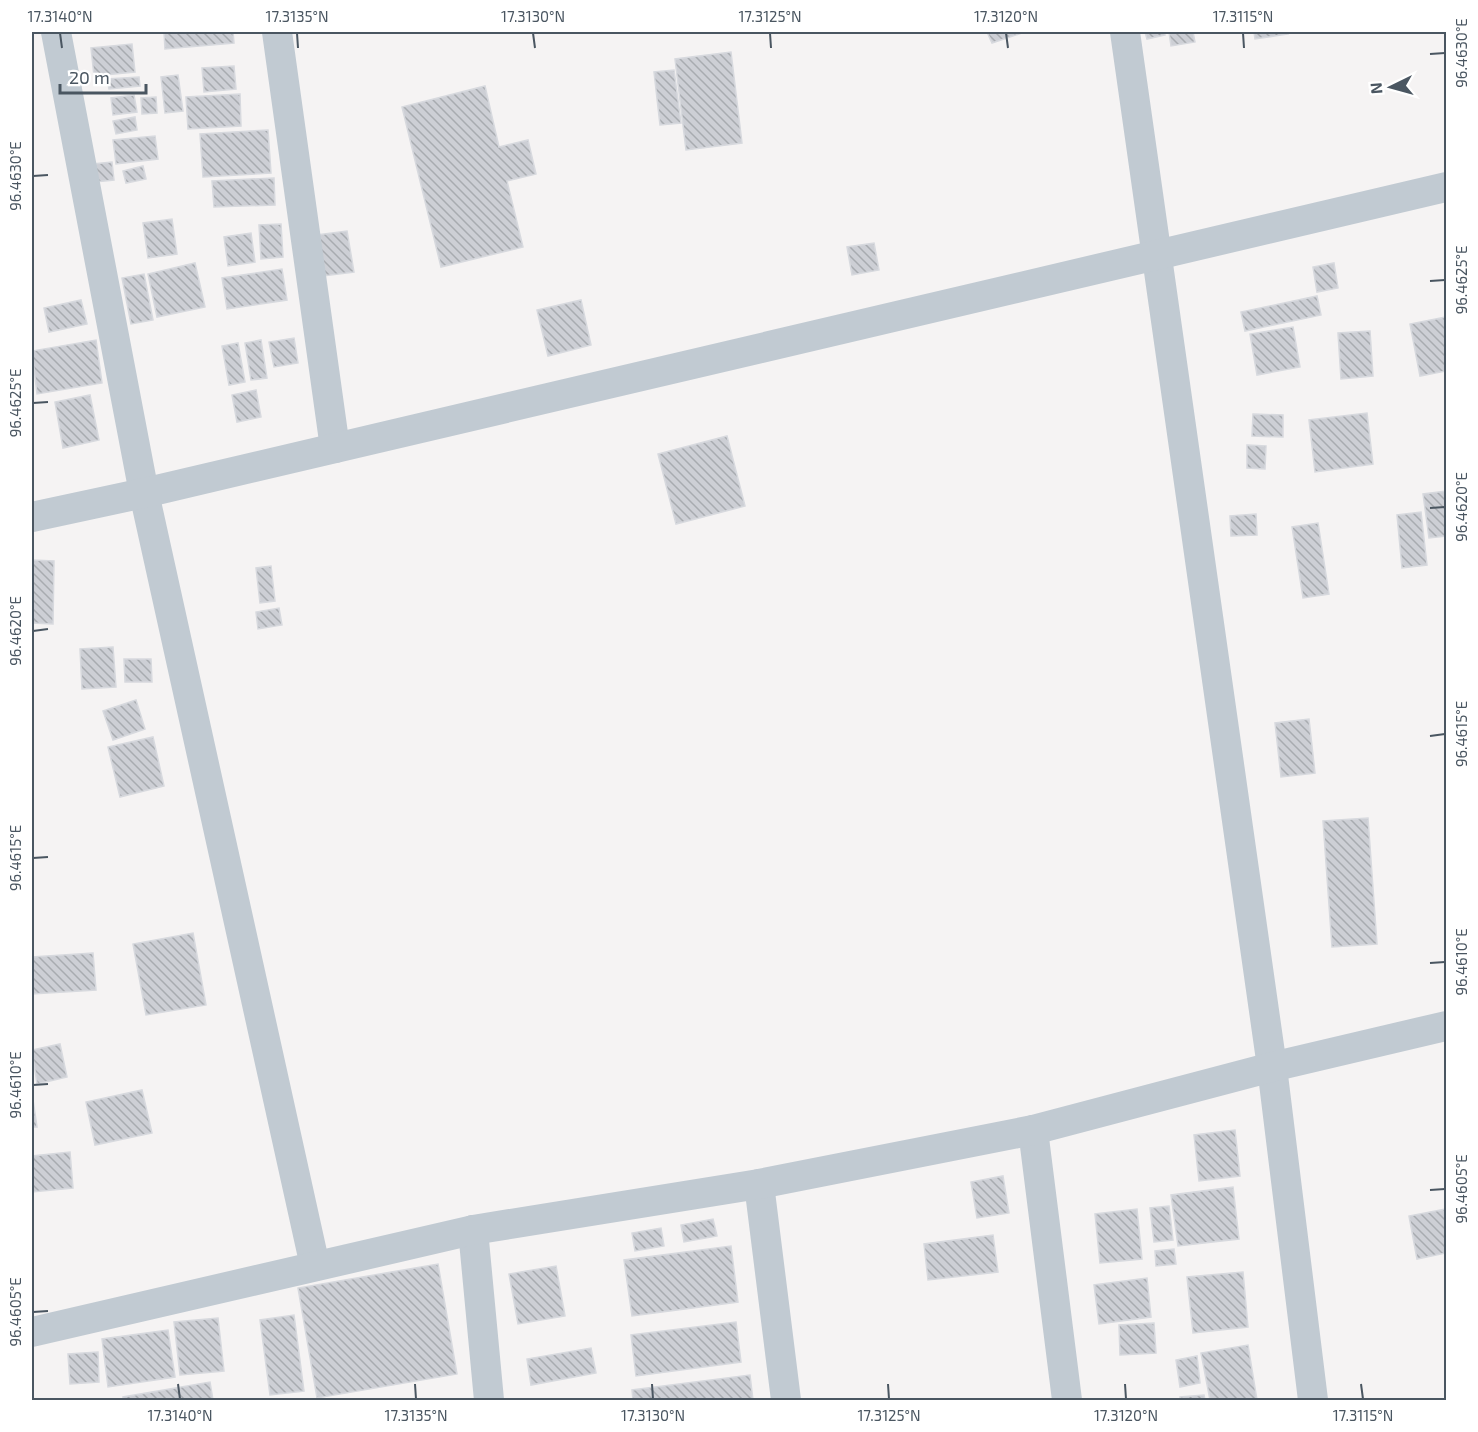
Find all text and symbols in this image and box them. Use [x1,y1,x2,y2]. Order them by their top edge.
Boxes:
text: 17.3140°N [28,7,93,25]
text: 17.3135°N [265,7,329,25]
text: 17.3130°N [501,7,565,25]
text: 17.3125°N [738,7,802,25]
text: 17.3120°N [974,7,1038,25]
text: 17.3115°N [1213,7,1273,25]
text: 96.4630°E [1452,18,1470,88]
scale bar [60,57,146,95]
north arrow [1361,57,1421,117]
text: 20 m [69,66,110,88]
text: N [1366,82,1386,95]
text: 96.4630°E [6,141,24,211]
text: 96.4625°E [1452,246,1470,314]
text: 96.4625°E [6,369,24,437]
text: 96.4620°E [1452,472,1470,542]
text: 96.4620°E [6,596,24,666]
text: 96.4615°E [1452,701,1470,767]
text: 96.4615°E [6,825,24,891]
text: 96.4610°E [1452,928,1470,996]
text: 96.4610°E [6,1051,24,1119]
text: 96.4605°E [1452,1154,1470,1224]
text: 96.4605°E [6,1277,24,1347]
text: 17.3140°N [148,1406,213,1424]
text: 17.3135°N [384,1406,448,1424]
text: 17.3130°N [621,1406,685,1424]
text: 17.3125°N [857,1406,921,1424]
text: 17.3120°N [1094,1406,1158,1424]
text: 17.3115°N [1333,1406,1393,1424]

